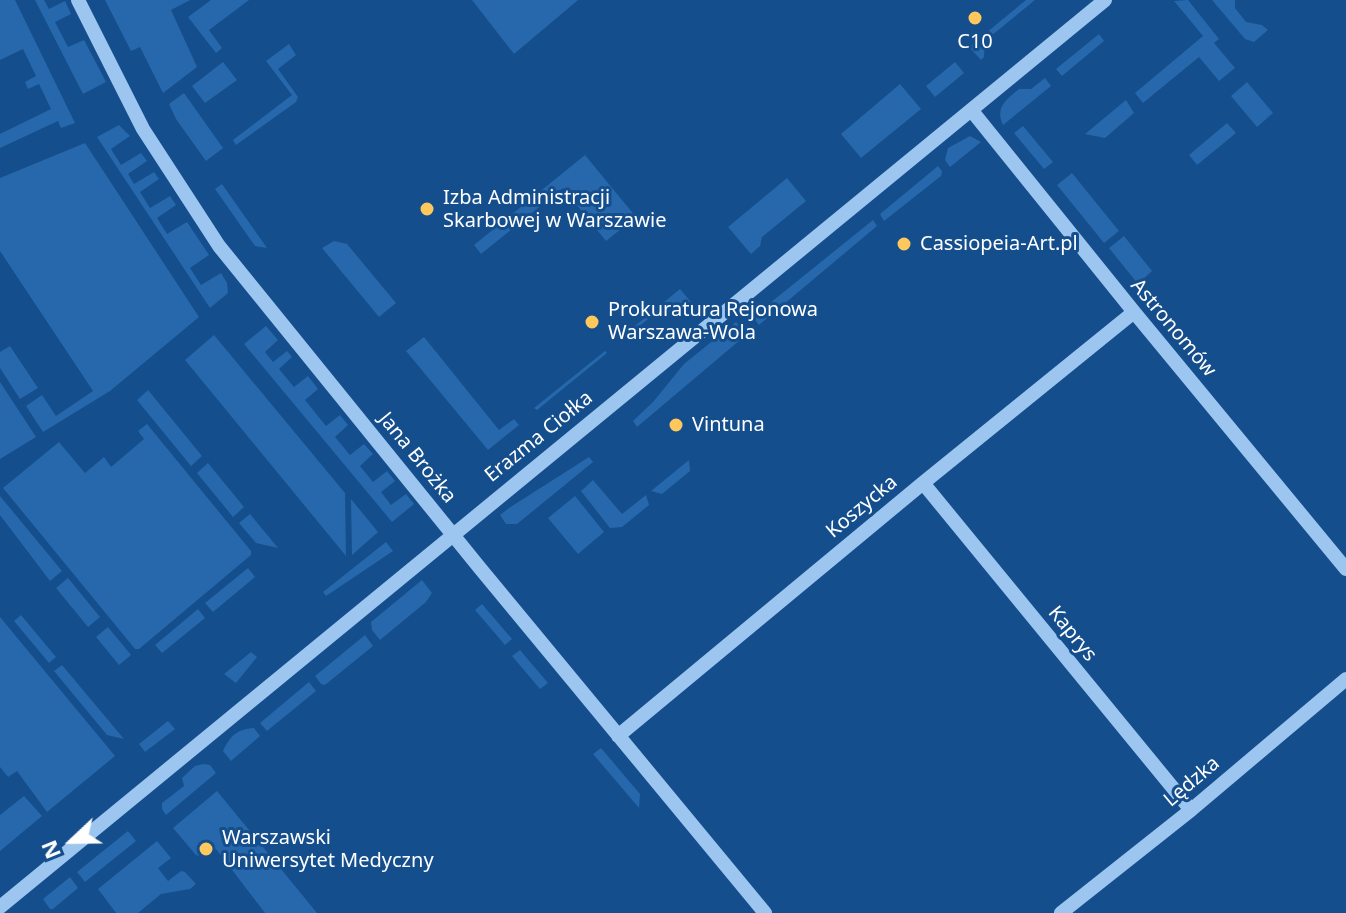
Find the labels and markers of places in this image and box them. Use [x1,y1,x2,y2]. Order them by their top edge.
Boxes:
marker: C10 [966,9,984,27]
place label: C10 [957,30,993,54]
place label: Izba Administracji Skarbowej w Warszawie [443,186,666,233]
marker: Izba Administracji Skarbowej w Warszawie [418,200,436,218]
place label: Cassiopeia-Art.pl [920,232,1078,256]
marker: Cassiopeia-Art.pl [895,235,913,253]
place label: Prokuratura Rejonowa Warszawa-Wola [608,298,818,345]
marker: Prokuratura Rejonowa Warszawa-Wola [583,313,601,331]
place label: Vintuna [692,413,765,437]
marker: Vintuna [667,416,685,434]
place label: Warszawski Uniwersytet Medyczny [222,826,434,873]
marker: Warszawski Uniwersytet Medyczny [197,840,215,858]

